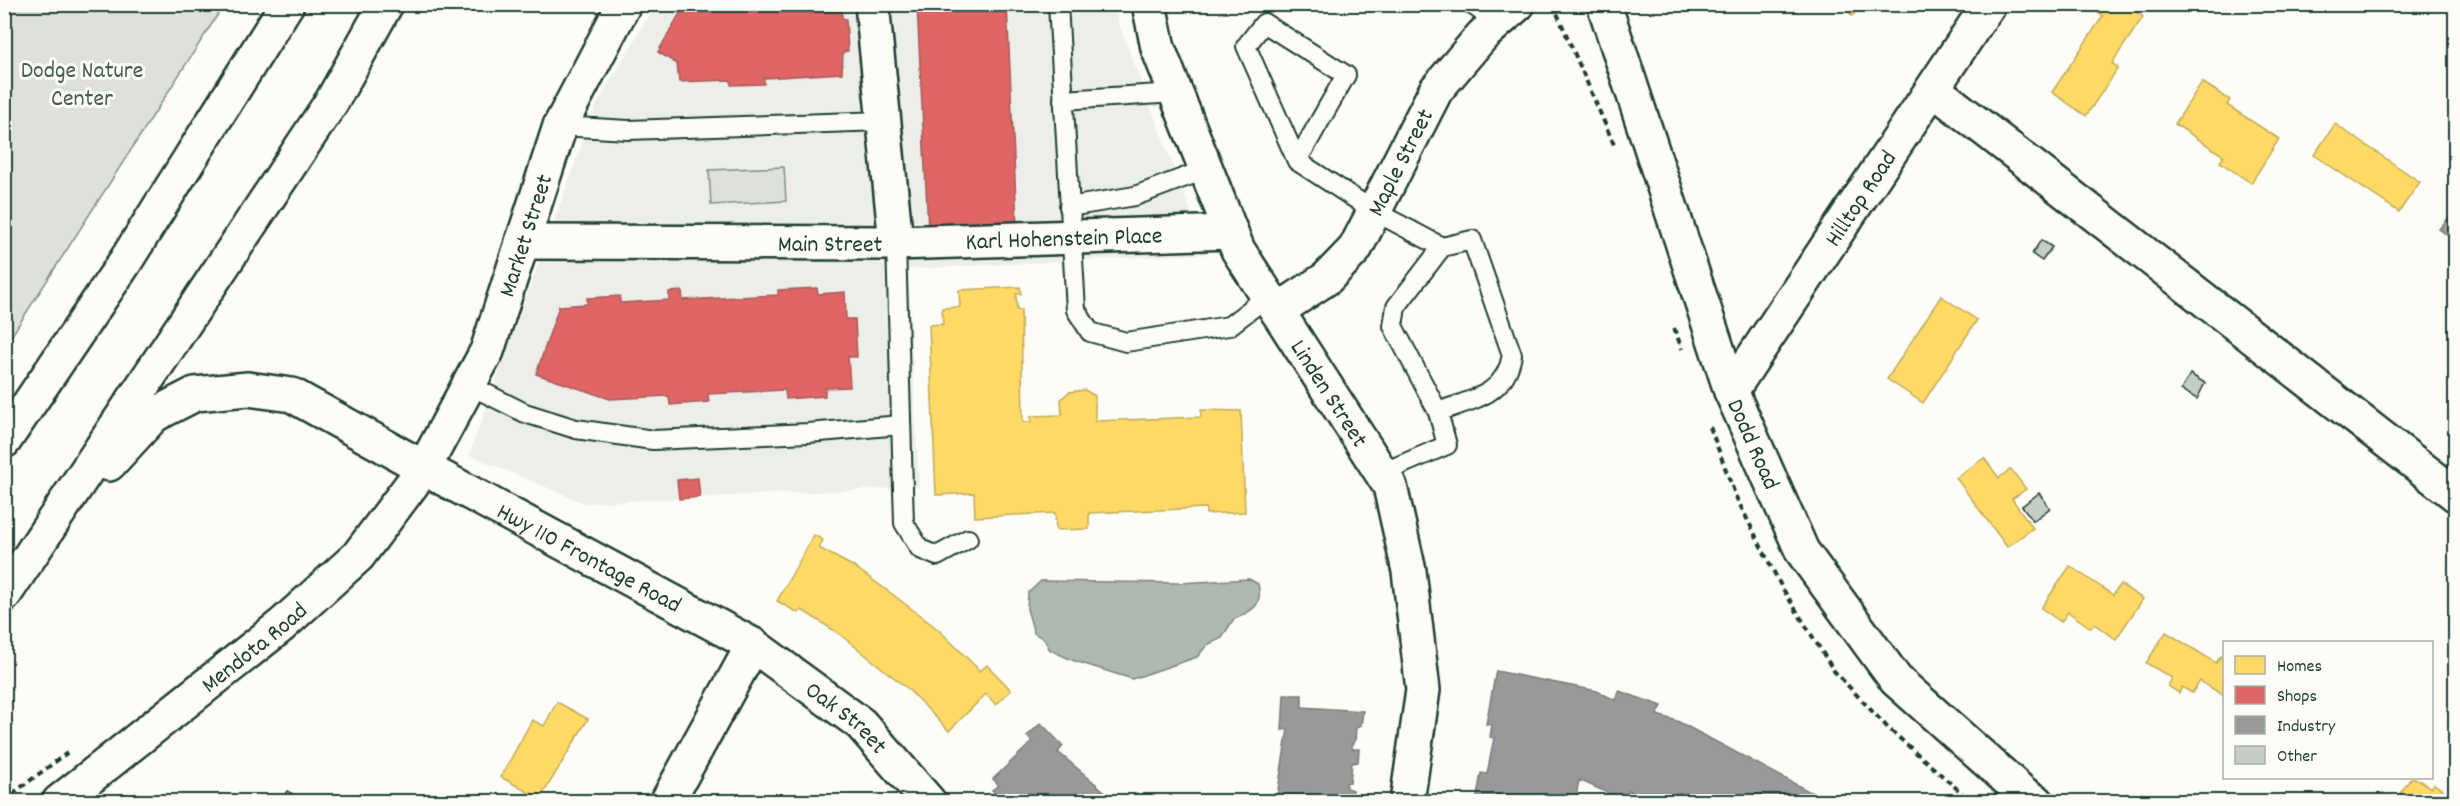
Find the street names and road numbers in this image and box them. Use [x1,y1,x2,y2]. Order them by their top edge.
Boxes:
street label: Maple Street [1360,103,1444,223]
street label: Hilltop Road [1818,145,1907,254]
street label: Market Street [492,170,563,302]
street label: Karl Hohenstein Place [965,220,1163,261]
street label: Main Street [778,229,883,263]
street label: Linden Street [1280,334,1375,455]
street label: Dodd Road [1717,394,1787,496]
street label: Hwy 110 Frontage Road [490,496,687,623]
street label: Mendota Road [195,596,316,703]
street label: Oak Street [797,674,894,763]

